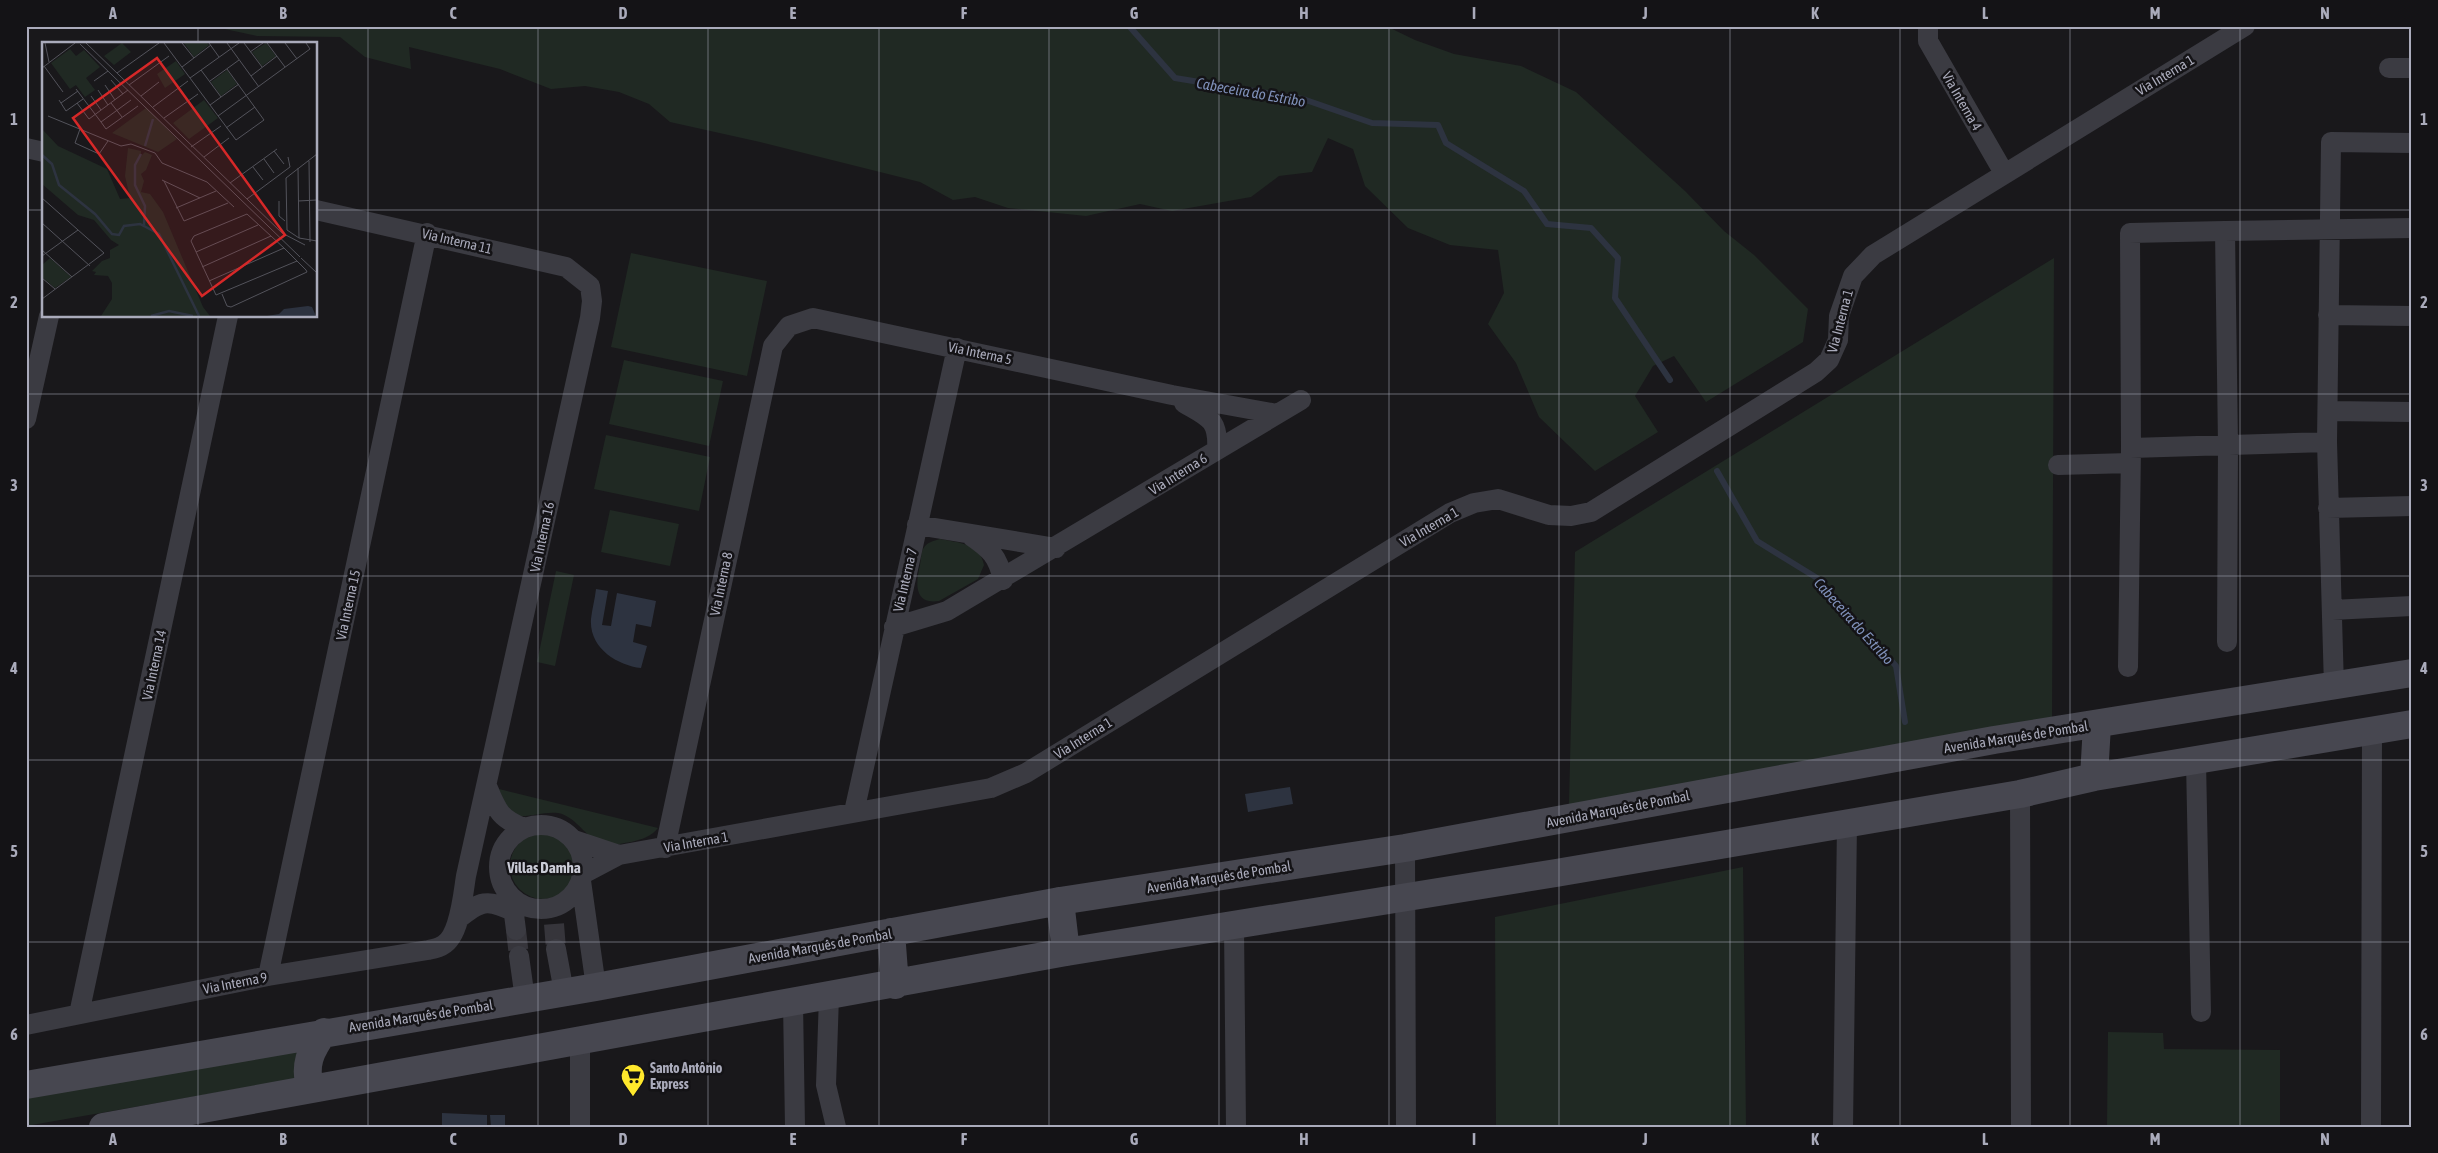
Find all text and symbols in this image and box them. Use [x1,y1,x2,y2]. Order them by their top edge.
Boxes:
text: A [108,4,117,22]
text: B [279,4,287,22]
text: C [449,4,457,22]
text: D [619,4,628,22]
text: E [790,4,797,22]
text: F [961,4,968,22]
text: G [1130,4,1139,22]
text: H [1299,4,1309,22]
text: I [1472,4,1476,22]
text: J [1641,4,1648,22]
text: K [1811,4,1819,22]
text: L [1982,4,1989,22]
text: M [2150,4,2160,22]
text: N [2320,4,2330,22]
inset map [42,42,318,318]
street label: Via Interna 1 [2133,51,2197,99]
street label: Via Interna 4 [1939,69,1985,134]
water label: Cabeceira do Estribo [1195,74,1307,110]
text: 1 [10,110,18,128]
text: 1 [2420,110,2428,128]
street label: Via Interna 11 [420,225,494,257]
street label: Via Interna 1 [1824,288,1856,354]
text: 2 [10,293,18,311]
text: 2 [2420,293,2428,311]
street label: Via Interna 5 [947,338,1013,368]
street label: Via Interna 6 [1146,450,1210,498]
text: 3 [10,476,18,494]
text: 3 [2420,476,2428,494]
street label: Via Interna 16 [527,500,557,574]
street label: Via Interna 1 [1397,504,1461,550]
street label: Via Interna 7 [890,547,920,613]
street label: Via Interna 8 [706,550,736,617]
street label: Via Interna 15 [333,568,363,642]
water label: Cabeceira do Estribo [1811,574,1897,668]
street label: Via Interna 14 [139,628,169,702]
text: 4 [9,659,18,677]
text: 4 [2419,659,2428,677]
street label: Via Interna 1 [1051,714,1115,762]
street label: Avenida Marquês de Pombal [1943,718,2089,756]
street label: Avenida Marquês de Pombal [1545,787,1691,831]
street label: Via Interna 1 [663,828,729,856]
text: 5 [10,842,18,860]
text: 5 [2420,842,2428,860]
street label: Avenida Marquês de Pombal [1146,858,1292,896]
district label: Villas Damha [506,859,581,876]
street label: Avenida Marquês de Pombal [747,925,893,967]
street label: Via Interna 9 [202,969,268,997]
street label: Avenida Marquês de Pombal [348,997,494,1035]
text: 6 [10,1025,18,1043]
text: 6 [2420,1025,2428,1043]
place label: Santo Antônio Express [650,1060,723,1092]
supermarket icon: Santo Antônio Express [620,1063,646,1097]
text: A [108,1130,117,1148]
text: B [279,1130,287,1148]
text: C [449,1130,457,1148]
text: D [619,1130,628,1148]
text: E [790,1130,797,1148]
text: F [961,1130,968,1148]
text: G [1130,1130,1139,1148]
text: H [1299,1130,1309,1148]
text: I [1472,1130,1476,1148]
text: J [1641,1130,1648,1148]
text: K [1811,1130,1819,1148]
text: L [1982,1130,1989,1148]
text: M [2150,1130,2160,1148]
text: N [2320,1130,2330,1148]

